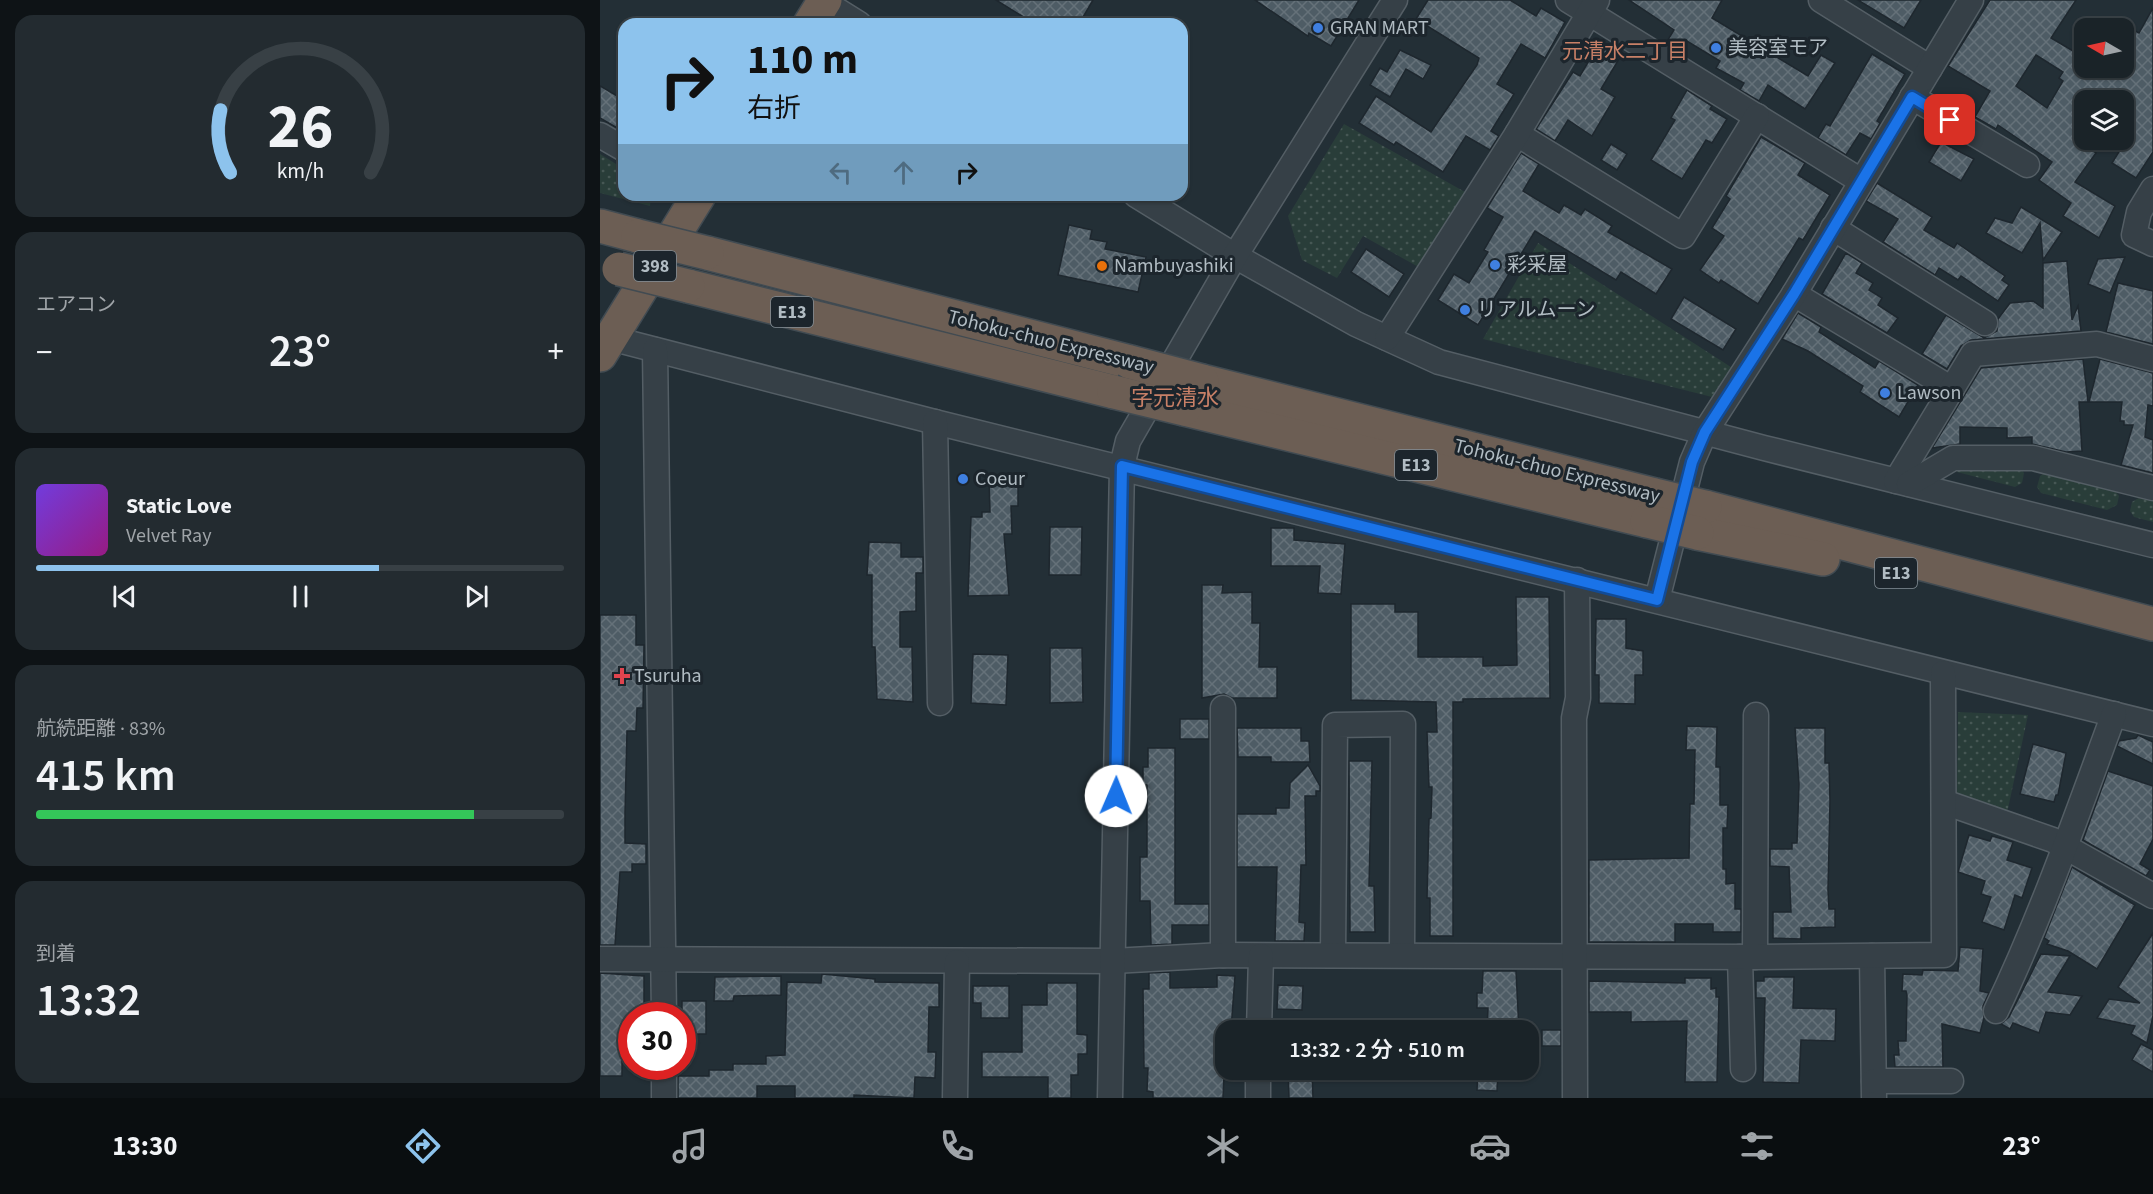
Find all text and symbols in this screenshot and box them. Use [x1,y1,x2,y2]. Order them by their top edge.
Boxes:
place label: GRAN MART [1330,14,1429,42]
north arrow [2074,18,2134,78]
map controls [2074,18,2134,150]
marker: GRAN MART [1311,21,1325,35]
text: 110 m [747,30,858,90]
place label: 美容室モア [1728,34,1828,62]
district label: 元清水二丁目 [1562,36,1688,66]
marker: 美容室モア [1709,41,1723,55]
icon: right [648,42,726,120]
text: 26 [267,83,333,172]
text: 右折 [747,89,801,128]
button: layers [2074,90,2134,150]
pin [1924,94,1975,145]
icon: arrive [1933,103,1966,136]
text: km/h [276,156,324,187]
icon: left [824,156,857,189]
icon: ahead [887,156,920,189]
icon: right [950,156,983,189]
road number: 398 [634,251,676,281]
place label: 彩采屋 [1507,251,1567,279]
place label: Nambuyashiki [1114,252,1234,280]
marker: 彩采屋 [1488,258,1502,272]
marker: Nambuyashiki [1095,259,1109,273]
text: エアコン [36,291,116,319]
place label: リアルムーン [1477,296,1595,324]
road number: E13 [771,297,813,327]
street label: Tohoku-chuo Expressway [945,303,1158,381]
marker: リアルムーン [1458,303,1472,317]
text: 23° [269,320,331,384]
text: − [36,329,52,376]
text: + [548,329,564,376]
place label: Lawson [1897,379,1961,407]
district label: 字元清水 [1131,382,1219,414]
marker: Lawson [1878,386,1892,400]
street label: Tohoku-chuo Expressway [1451,432,1664,510]
road number: E13 [1395,450,1437,480]
place label: Coeur [975,465,1025,493]
marker: Coeur [956,472,970,486]
text: Static Love [126,490,232,522]
text: Velvet Ray [126,522,212,550]
road number: E13 [1875,558,1917,588]
icon: previous [108,580,141,613]
icon: pause [284,580,317,613]
icon: next [460,580,493,613]
place label: Tsuruha [634,662,702,690]
marker: Tsuruha [615,669,629,683]
text: 航続距離 · 83% [36,715,165,743]
text: 415 km [36,744,176,808]
position arrow [1084,764,1148,828]
text: 到着 [36,940,76,968]
text: 13:32 [36,969,141,1033]
speed limit sign: 30 [618,1002,696,1080]
text: 13:32 · 2 分 · 510 m [1289,1034,1465,1066]
icon: directions [402,1125,444,1167]
icon: music [669,1125,711,1167]
icon: phone [936,1125,978,1167]
icon: climate [1202,1125,1244,1167]
icon: car [1469,1125,1511,1167]
icon: filters [1736,1125,1778,1167]
text: 13:30 [112,1127,177,1166]
text: 23° [2002,1127,2041,1166]

